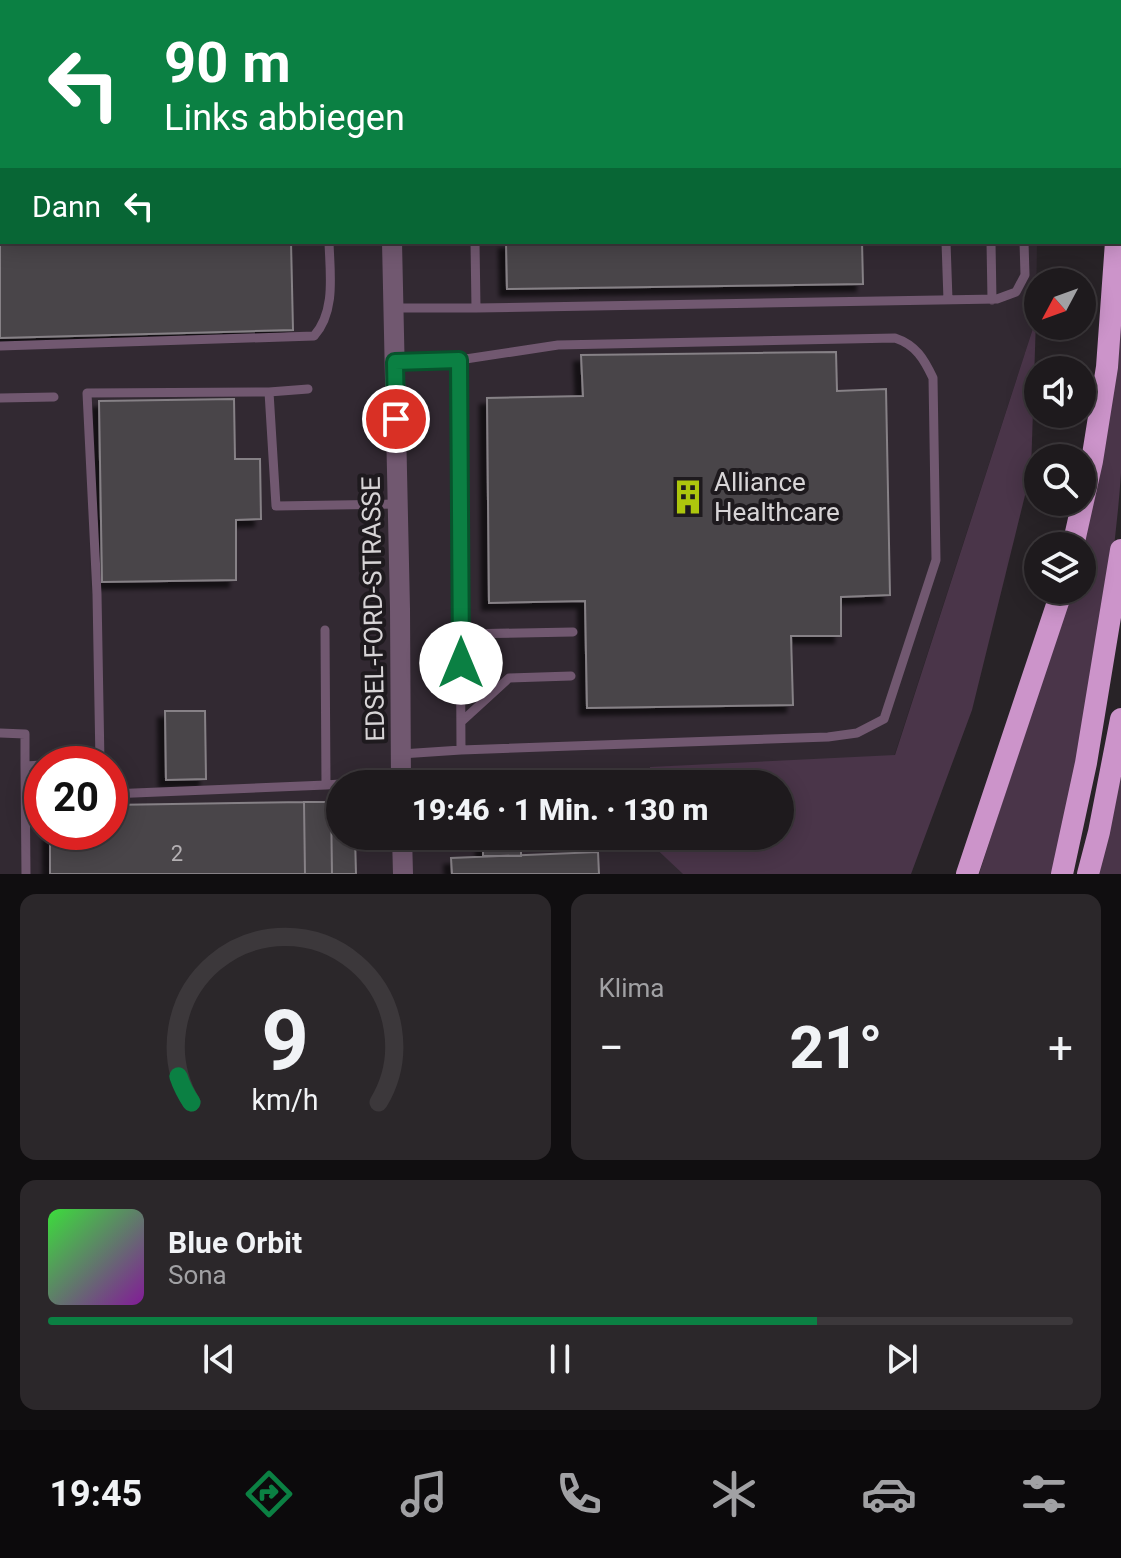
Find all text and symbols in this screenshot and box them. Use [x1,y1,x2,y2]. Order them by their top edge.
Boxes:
text: 90 m [164,30,291,96]
icon: left [32,32,136,136]
text: Links abbiegen [164,97,405,139]
icon: left [117,184,161,228]
text: Dann [32,189,101,224]
north arrow [1024,268,1096,340]
map controls [1024,268,1096,604]
button: sound [1024,356,1096,428]
pin [362,385,430,453]
icon: arrive [374,397,418,441]
button: search [1024,444,1096,516]
place label: Alliance Healthcare [714,467,840,527]
street label: EDSEL-FORD-STRASSE [356,476,390,742]
building icon: Alliance Healthcare [669,478,707,516]
button: layers [1024,532,1096,604]
position arrow [419,621,503,705]
speed limit sign: 20 [24,746,128,850]
text: 19:46 · 1 Min. · 130 m [412,792,708,827]
house number: 2 [171,841,183,866]
text: Klima [599,973,664,1003]
text: 9 [261,992,309,1089]
text: 21° [789,1012,882,1083]
text: − [599,1022,624,1074]
text: + [1048,1022,1073,1074]
text: km/h [252,1083,319,1117]
text: Blue Orbit [168,1225,302,1260]
text: Sona [168,1260,227,1290]
icon: previous [197,1337,241,1381]
icon: pause [538,1337,582,1381]
icon: next [880,1337,924,1381]
icon: directions [241,1466,297,1522]
icon: music [396,1466,452,1522]
icon: phone [551,1466,607,1522]
icon: climate [706,1466,762,1522]
icon: car [861,1466,917,1522]
icon: filters [1016,1466,1072,1522]
text: 19:45 [49,1473,142,1515]

